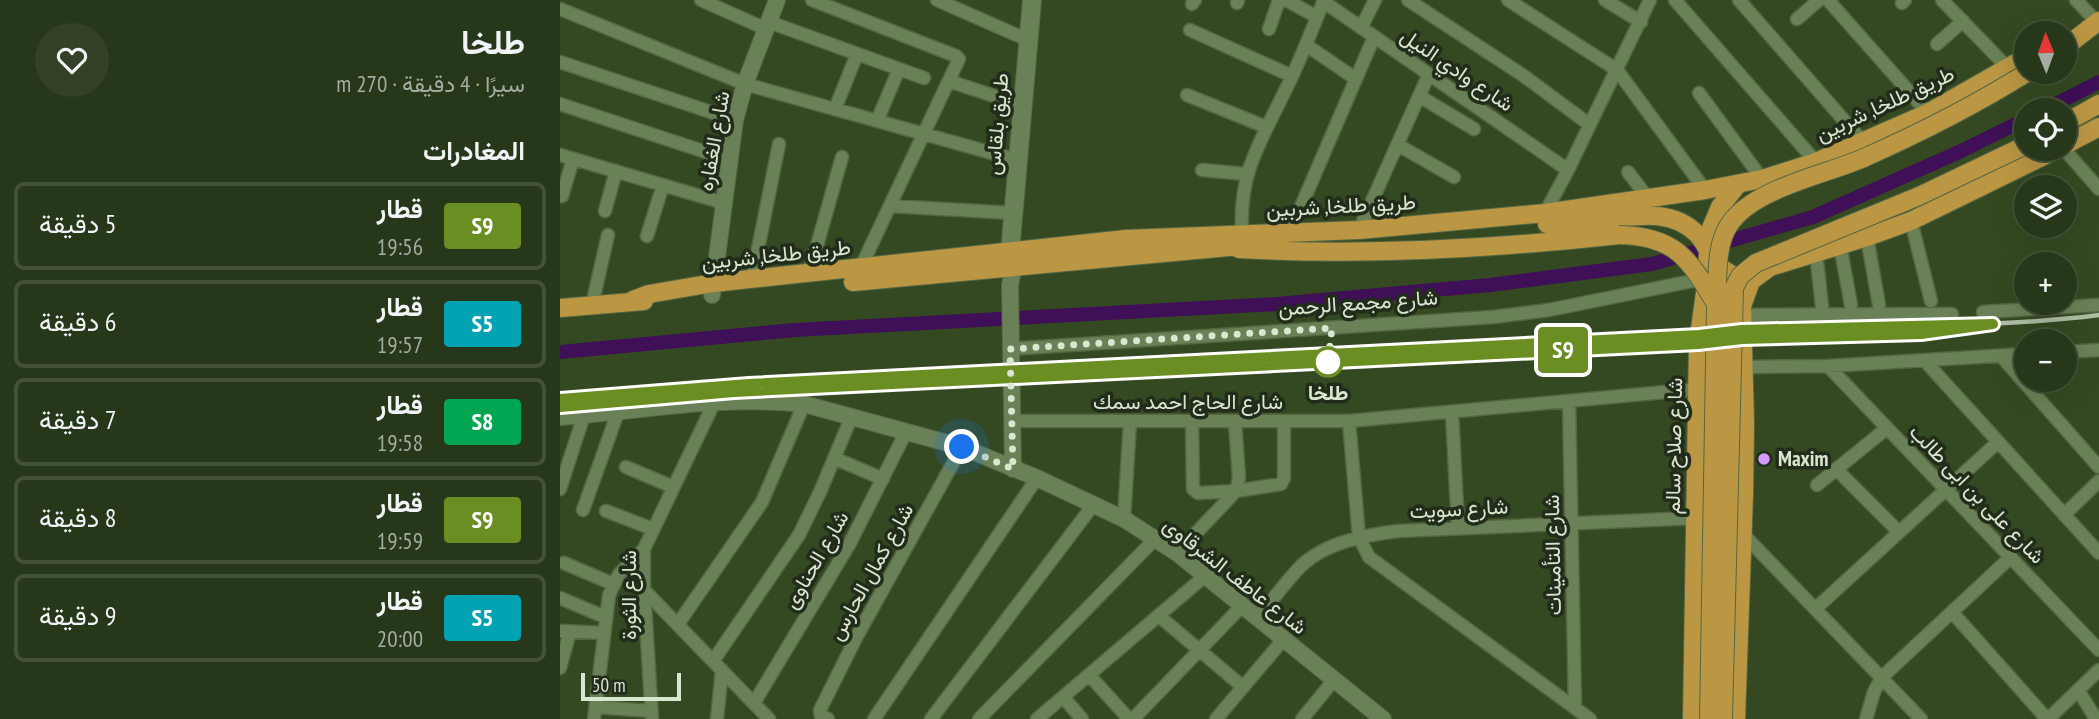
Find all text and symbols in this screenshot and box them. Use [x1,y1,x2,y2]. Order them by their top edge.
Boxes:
text: طلخا [461,20,525,63]
north arrow [2014,21,2077,84]
map controls [2014,21,2077,392]
street label: شارع وادي النيل [1393,22,1519,121]
button: heart [35,23,109,97]
street label: طريق طلخا, شربين [1811,60,1958,147]
text: سيرًا · 4 دقيقة · 270 m [336,69,525,98]
street label: طريق بلقاس [979,72,1014,176]
street label: شارع الغفاره [691,89,737,193]
button: locate [2014,98,2077,161]
text: المغادرات [423,134,525,167]
button: layers [2014,175,2077,238]
street label: طريق طلخا, شربين [1265,188,1417,223]
text: قطار [377,192,423,225]
text: 5 دقيقة [39,207,116,240]
text: S9 [471,210,494,241]
text: 19:56 [377,232,423,261]
street label: طريق طلخا, شربين [700,233,852,276]
button: + [2014,252,2077,315]
street label: شارع مجمع الرحمن [1277,283,1439,323]
text: قطار [377,290,423,323]
text: 6 دقيقة [39,305,116,338]
text: S5 [471,308,494,339]
line badge: S9 [1532,327,1594,373]
button: − [2014,329,2077,392]
text: 19:57 [377,330,423,359]
text: S9 [1552,334,1574,365]
marker: طلخا [1313,347,1343,377]
street label: شارع صلاح سالم [1659,377,1689,515]
place label: طلخا [1308,379,1348,406]
text: قطار [377,388,423,421]
street label: شارع الحاج احمد سمك [1093,388,1283,416]
text: 7 دقيقة [39,403,116,436]
text: S8 [471,406,494,437]
street label: شارع على بن ابى طالب [1903,418,2051,570]
text: 19:58 [377,428,423,457]
your location [944,429,979,464]
place label: Maxim [1778,445,1829,472]
marker: Maxim [1756,451,1772,467]
text: قطار [377,486,423,519]
street label: شارع سويت [1409,492,1509,526]
street label: شارع التأمينات [1538,494,1568,616]
street label: شارع كمال الحارس [822,499,920,645]
text: 8 دقيقة [39,501,116,534]
text: S9 [471,504,494,535]
street label: شارع الحناوى [777,506,855,614]
street label: شارع عاطف الشرقاوى [1157,511,1313,641]
text: 19:59 [377,526,423,555]
street label: شارع الثورة [615,550,643,640]
text: قطار [377,584,423,617]
text: 9 دقيقة [39,599,116,632]
text: S5 [471,602,494,633]
text: 20:00 [377,624,423,653]
scale bar [581,670,681,702]
text: 50 m [592,673,626,697]

